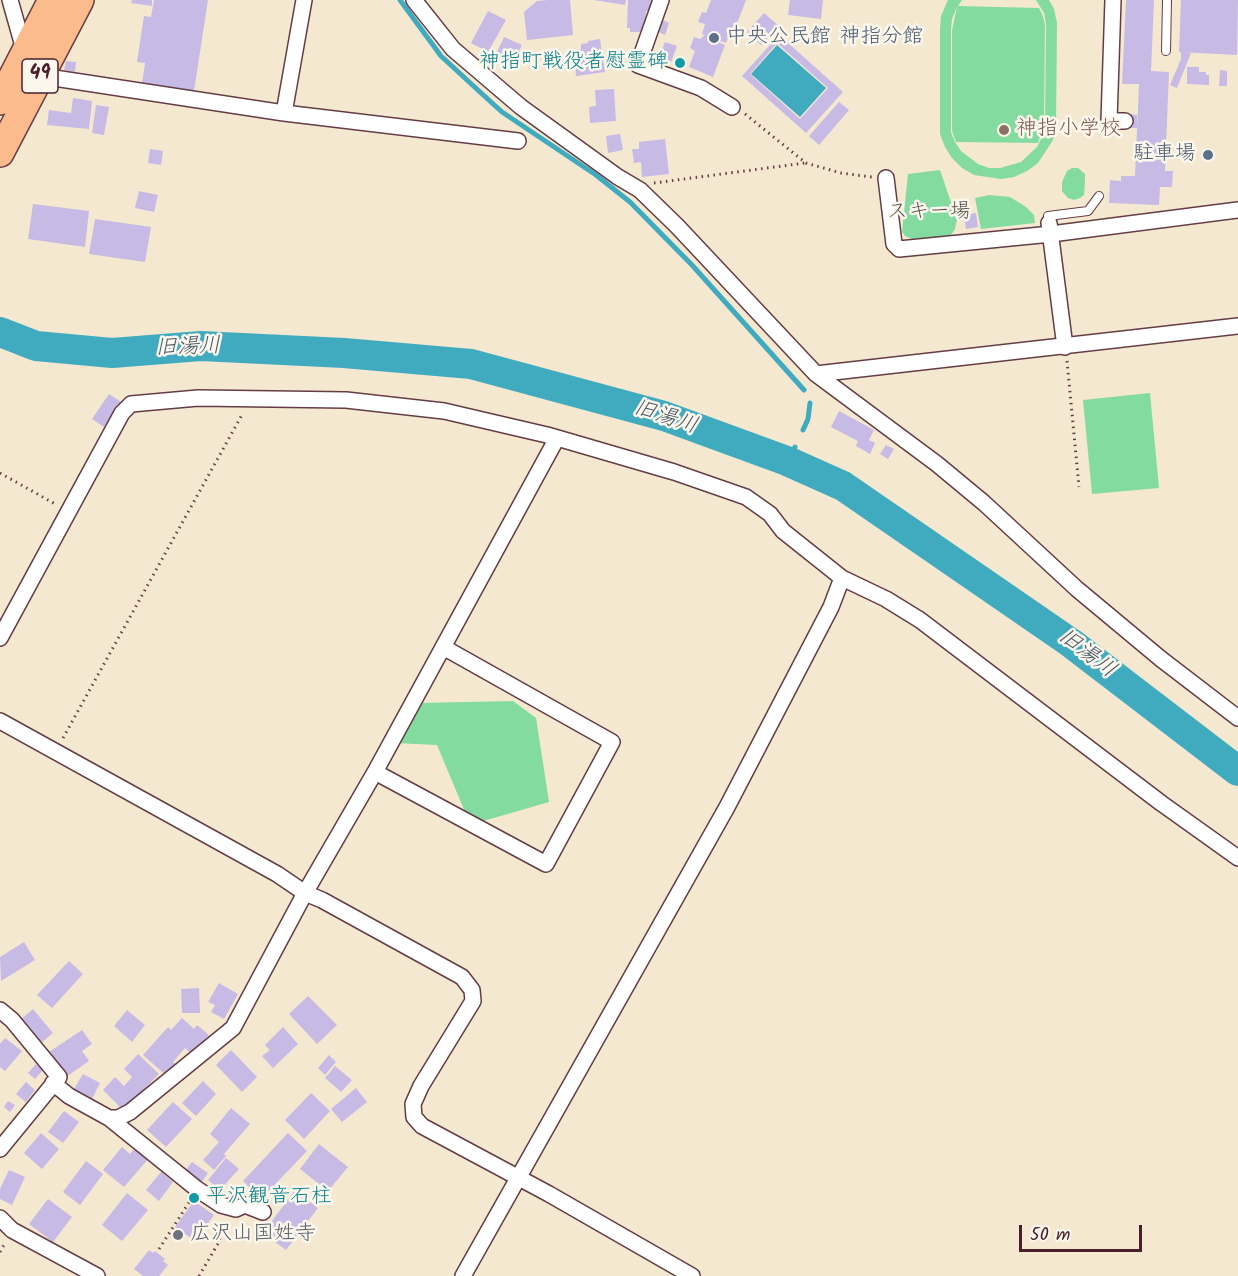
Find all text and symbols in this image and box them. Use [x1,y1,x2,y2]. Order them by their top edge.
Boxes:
place label: 中央公民館 神指分館 [726,25,923,51]
marker: 中央公民館 神指分館 [707,31,721,45]
place label: 神指町戦役者慰霊碑 [479,50,668,76]
marker: 神指町戦役者慰霊碑 [673,56,687,70]
road number: 49 [22,59,58,93]
place label: 神指小学校 [1016,117,1121,143]
marker: 神指小学校 [997,123,1011,137]
place label: 駐車場 [1133,142,1196,168]
marker: 駐車場 [1201,148,1215,162]
park label: スキー場 [887,200,971,226]
water label: 旧湯川 [155,335,221,363]
water label: 旧湯川 [630,396,700,442]
water label: 旧湯川 [1052,625,1120,685]
place label: 平沢観音石柱 [206,1185,332,1211]
marker: 平沢観音石柱 [187,1191,201,1205]
scale bar [1022,1213,1145,1251]
text: 50 m [1030,1221,1070,1250]
place label: 広沢山国姓寺 [190,1222,316,1248]
marker: 広沢山国姓寺 [171,1228,185,1242]

